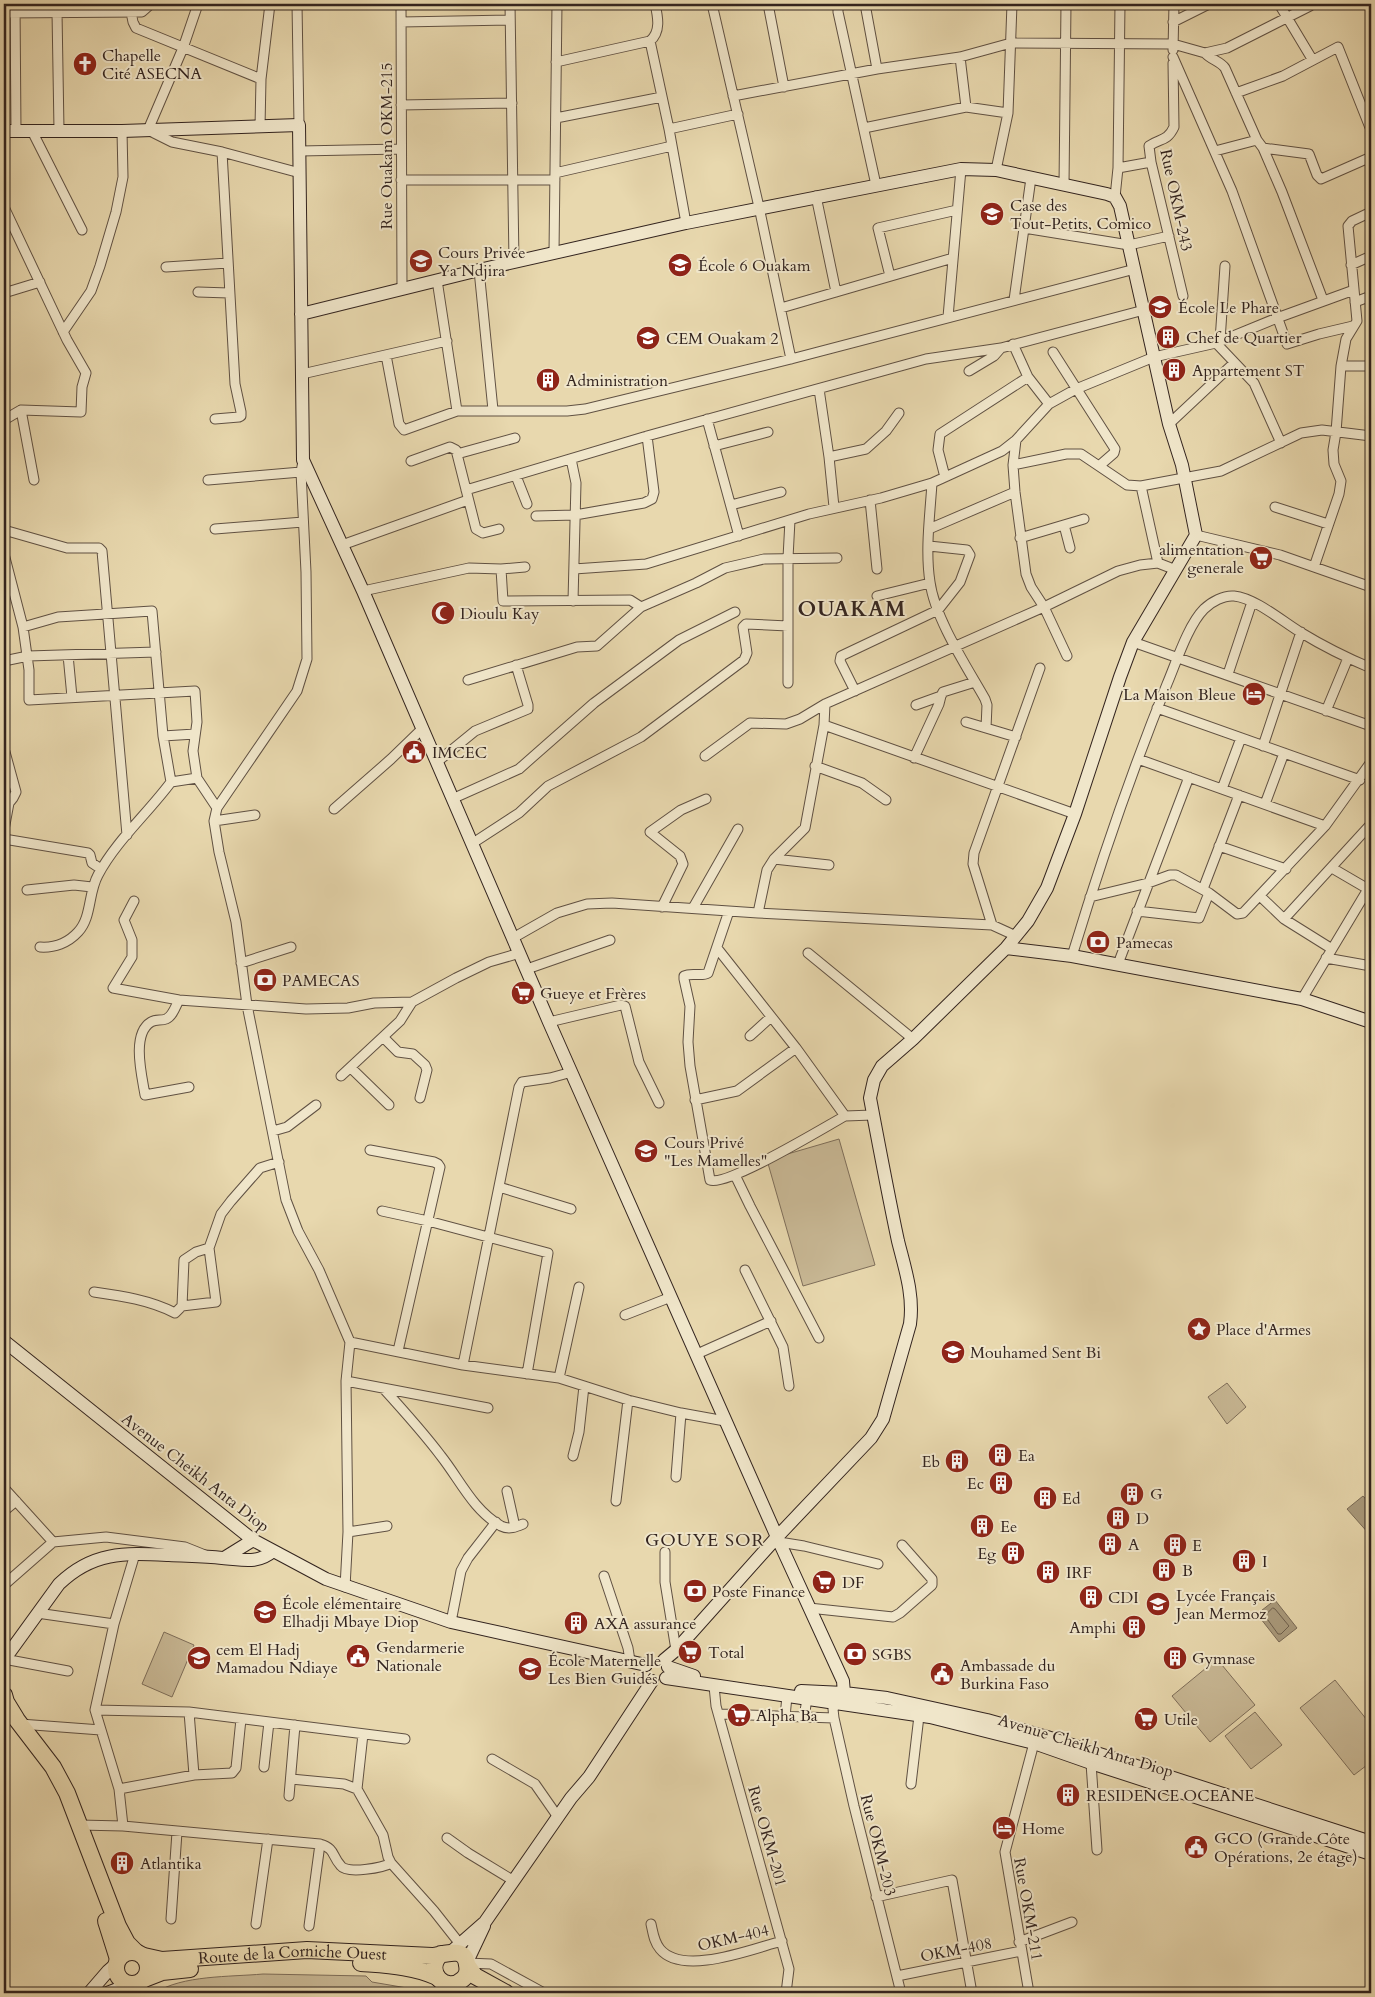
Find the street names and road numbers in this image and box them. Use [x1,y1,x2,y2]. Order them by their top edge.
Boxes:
street label: Rue Ouakam OKM-215 [376,63,398,229]
street label: Rue OKM-243 [1154,147,1198,253]
street label: Avenue Cheikh Anta Diop [117,1408,274,1537]
street label: Avenue Cheikh Anta Diop [995,1709,1176,1783]
street label: Rue OKM-201 [742,1783,792,1889]
street label: Rue OKM-203 [855,1792,901,1898]
street label: Rue OKM-211 [1008,1856,1048,1962]
street label: OKM-404 [695,1919,771,1957]
street label: OKM-408 [918,1932,994,1968]
street label: Route de la Corniche Ouest [197,1940,387,1969]

